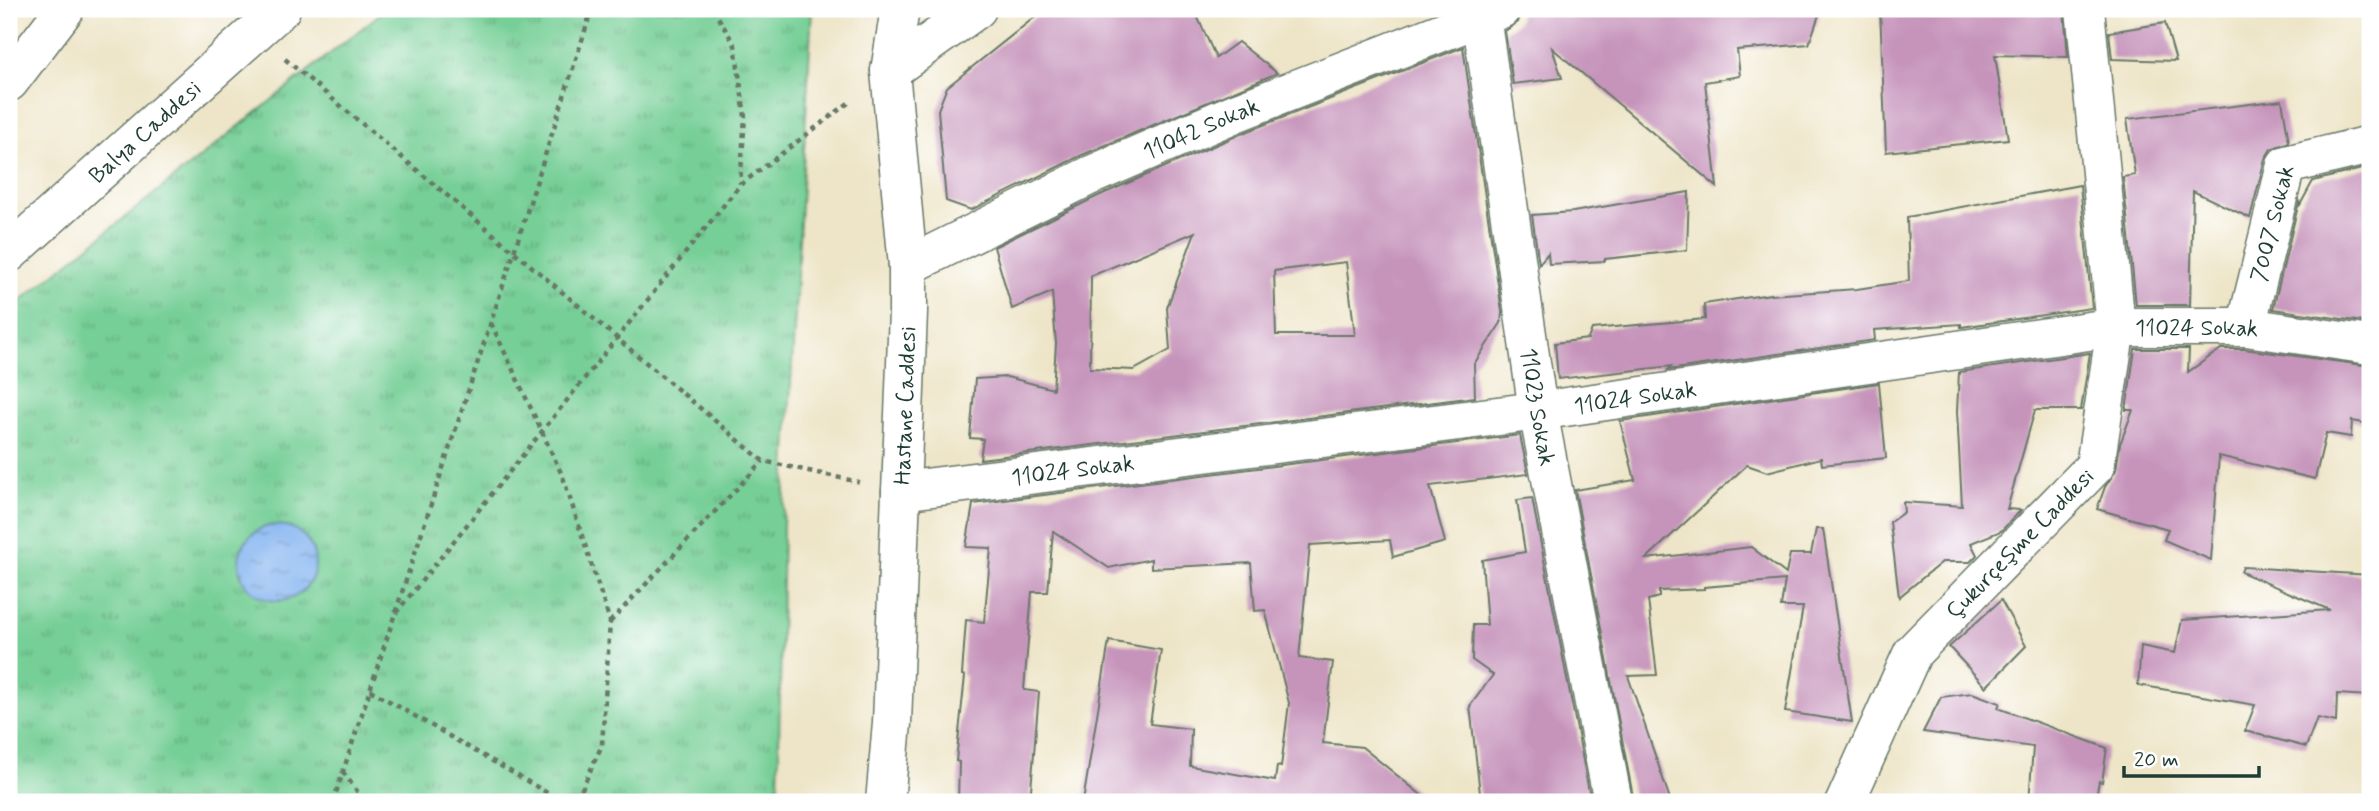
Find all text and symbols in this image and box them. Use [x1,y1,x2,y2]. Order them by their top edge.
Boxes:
street label: Balya Caddesi [83,75,208,191]
street label: 11042 Sokak [1139,92,1264,168]
street label: 7007 Sokak [2245,162,2302,285]
street label: 11024 Sokak [2135,314,2261,346]
street label: Hastane Caddesi [888,326,924,486]
street label: 11023 Sokak [1512,346,1561,469]
street label: 11024 Sokak [1572,375,1699,423]
street label: 11024 Sokak [1010,449,1136,494]
street label: Çukurçeşme Caddesi [1940,462,2102,627]
scale bar [2124,734,2258,778]
text: 20 m [2134,746,2179,774]

